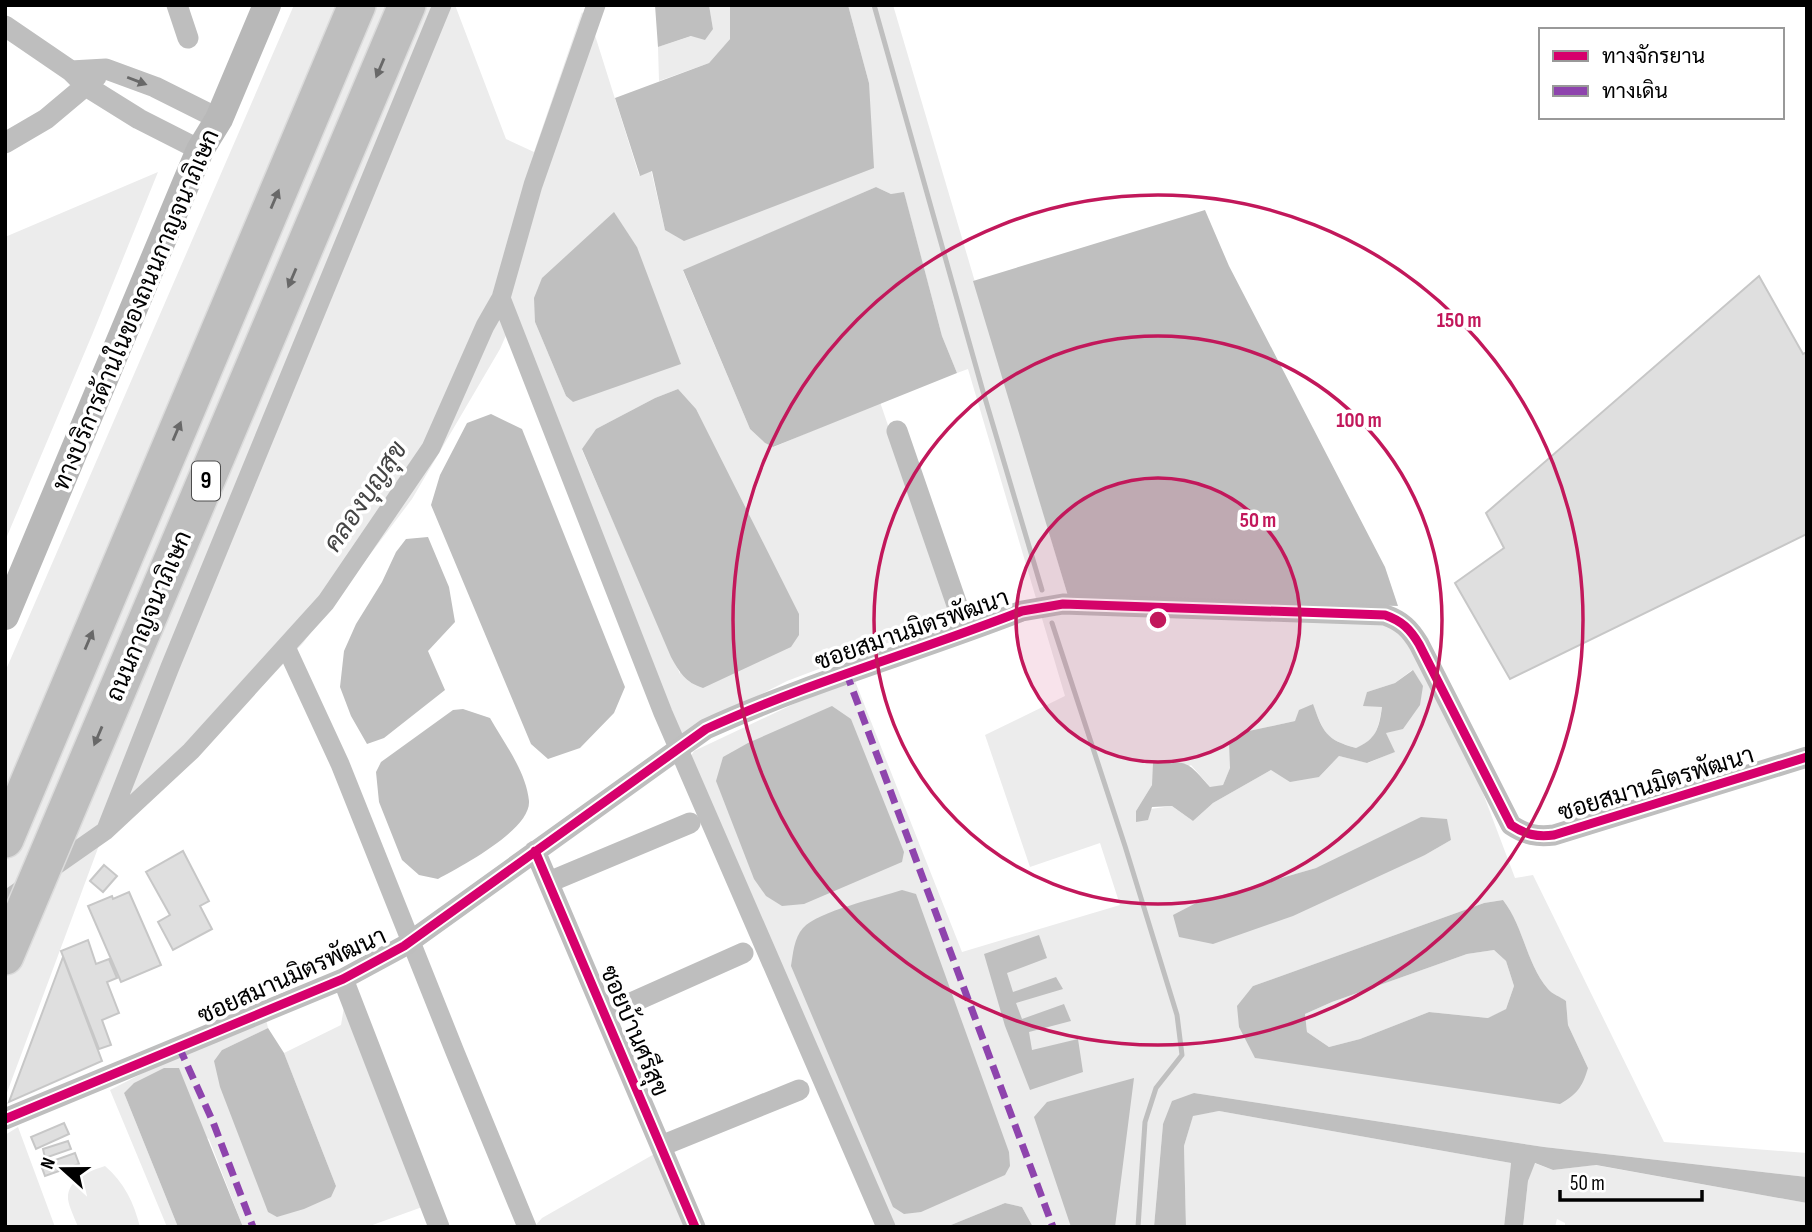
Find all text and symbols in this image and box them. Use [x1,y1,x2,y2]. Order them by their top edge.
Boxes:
legend [1539,28,1784,119]
text: ทางจักรยาน [1602,44,1705,69]
one-way arrow [374,58,386,78]
one-way arrow [127,76,148,87]
text: ทางเดิน [1602,79,1668,104]
street label: ทางบริการด้านในของถนนกาญจนาภิเษก [45,124,225,495]
one-way arrow [270,188,281,209]
one-way arrow [286,267,297,288]
text: 150 m [1437,308,1481,333]
text: 100 m [1336,408,1382,433]
one-way arrow [172,420,183,441]
water label: คลองบุญสุข [318,436,415,559]
road number: 9 [192,461,220,500]
text: 50 m [1240,508,1276,533]
street label: ถนนกาญจนาภิเษก [100,526,198,706]
street label: ซอยสมานมิตรพัฒนา [811,583,1013,677]
centre of rings [1146,608,1170,632]
one-way arrow [84,630,95,651]
one-way arrow [93,725,104,746]
street label: ซอยสมานมิตรพัฒนา [1555,740,1757,828]
street label: ซอยสมานมิตรพัฒนา [193,921,391,1031]
street label: ซอยบ้านศรีสุข [593,961,675,1101]
north arrow [28,1134,98,1204]
text: N [36,1155,61,1172]
scale bar [1560,1158,1702,1202]
text: 50 m [1570,1171,1605,1196]

